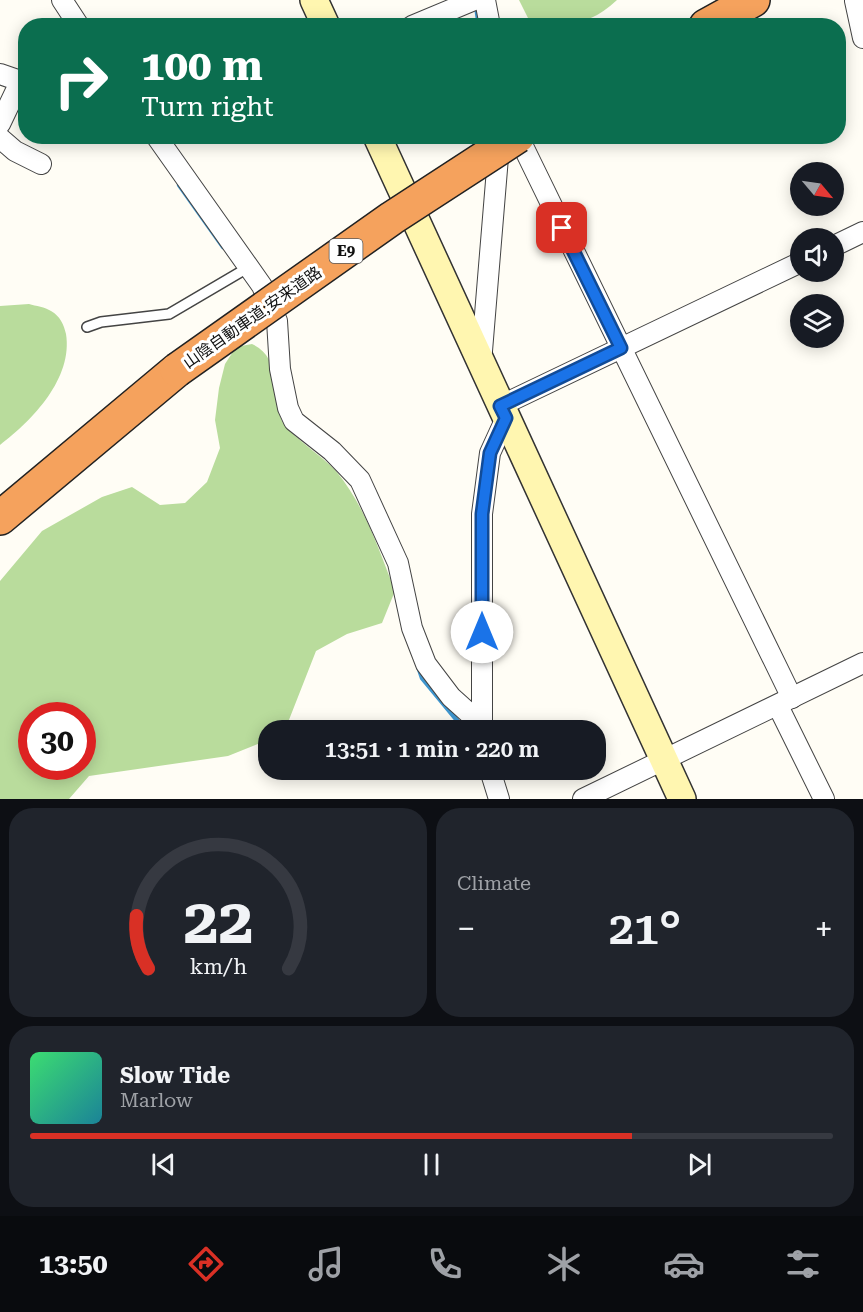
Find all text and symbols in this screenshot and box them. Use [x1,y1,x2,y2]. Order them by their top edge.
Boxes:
text: 100 m [141,41,263,90]
icon: right [42,42,120,120]
text: Turn right [141,91,274,123]
north arrow [790,162,844,216]
map controls [790,162,844,348]
pin [536,202,587,253]
icon: arrive [545,211,578,244]
button: sound [790,228,844,282]
road number: E9 [330,239,362,263]
street label: 山陰自動車道;安来道路 [179,262,325,372]
button: layers [790,294,844,348]
position arrow [450,600,514,664]
speed limit sign: 30 [18,702,96,780]
text: 13:51 · 1 min · 220 m [325,737,539,762]
text: Climate [457,871,531,895]
text: 22 [183,885,253,958]
text: 21° [609,902,681,955]
text: − [457,909,475,948]
text: + [815,909,833,948]
text: km/h [189,955,247,980]
text: Slow Tide [120,1063,230,1088]
text: Marlow [120,1088,193,1112]
icon: previous [147,1148,180,1181]
icon: pause [415,1148,448,1181]
icon: next [683,1148,716,1181]
icon: directions [185,1243,227,1285]
icon: music [305,1243,347,1285]
icon: phone [424,1243,466,1285]
icon: climate [543,1243,585,1285]
icon: car [663,1243,705,1285]
icon: filters [782,1243,824,1285]
text: 13:50 [39,1248,108,1280]

